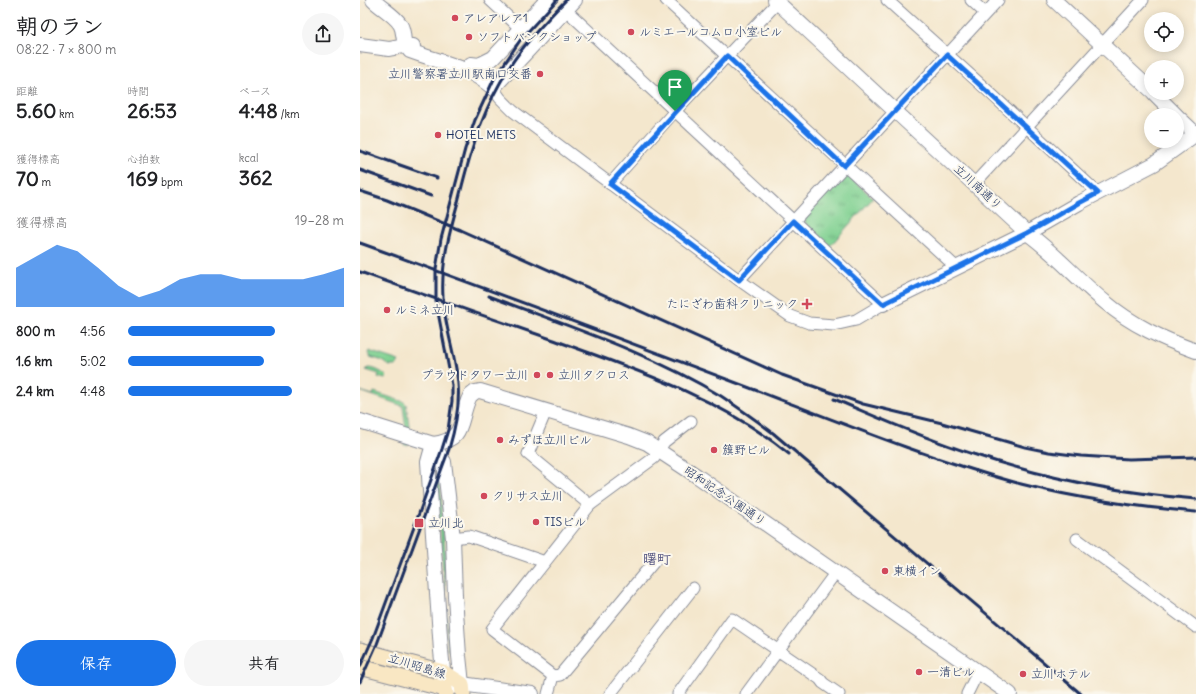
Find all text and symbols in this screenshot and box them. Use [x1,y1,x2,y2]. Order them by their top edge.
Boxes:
place label: アレアレア1 [463,10,528,25]
text: 朝のラン [16,12,104,40]
map controls [1144,12,1184,148]
button: locate [1144,12,1184,52]
button: share [302,13,344,55]
marker: アレアレア1 [450,13,460,23]
place label: ルミエールコムロ小室ビル [639,24,782,39]
marker: ルミエールコムロ小室ビル [626,27,636,37]
place label: ソフトバンクショップ [477,29,597,44]
marker: ソフトバンクショップ [464,32,474,42]
text: 08:22 · 7 × 800 m [16,41,117,58]
button: + [1144,60,1184,100]
place label: 立川警察署立川駅南口交番 [388,66,532,81]
marker: 立川警察署立川駅南口交番 [535,69,545,79]
pin [658,70,692,111]
icon: arrive [664,76,686,98]
text: 距離 [16,84,38,98]
text: 時間 [127,84,149,98]
text: ペース [239,84,271,98]
text: 5.60 [16,98,56,123]
text: 26:53 [127,98,177,123]
text: 4:48 [239,98,278,123]
text: km [56,107,74,121]
text: /km [278,107,300,121]
button: − [1144,108,1184,148]
place label: HOTEL METS [446,127,516,142]
marker: HOTEL METS [433,130,443,140]
text: kcal [239,151,258,165]
text: 獲得標高 [16,152,60,166]
text: 心拍数 [127,152,160,166]
street label: 立川南通り [951,161,1005,213]
text: 362 [239,165,273,190]
text: 70 [16,166,39,191]
text: 169 [127,166,158,191]
text: m [39,175,51,189]
text: bpm [158,175,183,189]
text: 19–28 m [295,212,344,229]
text: 獲得標高 [16,214,68,231]
place label: たにざわ歯科クリニック [666,296,798,311]
marker: たにざわ歯科クリニック [801,298,813,310]
place label: ルミネ立川 [395,302,455,317]
marker: ルミネ立川 [382,305,392,315]
text: 800 m [16,323,55,340]
text: 4:56 [80,323,105,340]
text: 1.6 km [16,353,52,370]
text: 5:02 [80,353,106,370]
place label: プラウドタワー立川 [421,367,529,382]
place label: 立川タクロス [558,367,630,382]
marker: プラウドタワー立川 [532,370,542,380]
marker: 立川タクロス [545,370,555,380]
text: 2.4 km [16,383,54,400]
text: 4:48 [80,383,105,400]
place label: みずほ立川ビル [508,432,591,447]
marker: みずほ立川ビル [495,435,505,445]
place label: 籏野ビル [722,442,770,457]
marker: 籏野ビル [709,445,719,455]
street label: 昭和記念公園通り [681,463,769,529]
place label: クリサス立川 [492,488,564,503]
marker: クリサス立川 [479,491,489,501]
place label: TISビル [544,514,586,529]
place label: 立川北 [428,515,464,530]
marker: 立川北 [413,517,425,529]
marker: TISビル [531,517,541,527]
district label: 曙町 [643,550,671,568]
place label: 東横イン [893,563,941,578]
marker: 東横イン [880,566,890,576]
button: 保存 [16,640,176,686]
button: 共有 [184,640,344,686]
street label: 立川昭島線 [386,650,448,681]
place label: 一清ビル [927,664,975,679]
place label: 立川ホテル [1031,666,1091,681]
marker: 一清ビル [914,667,924,677]
marker: 立川ホテル [1018,669,1028,679]

